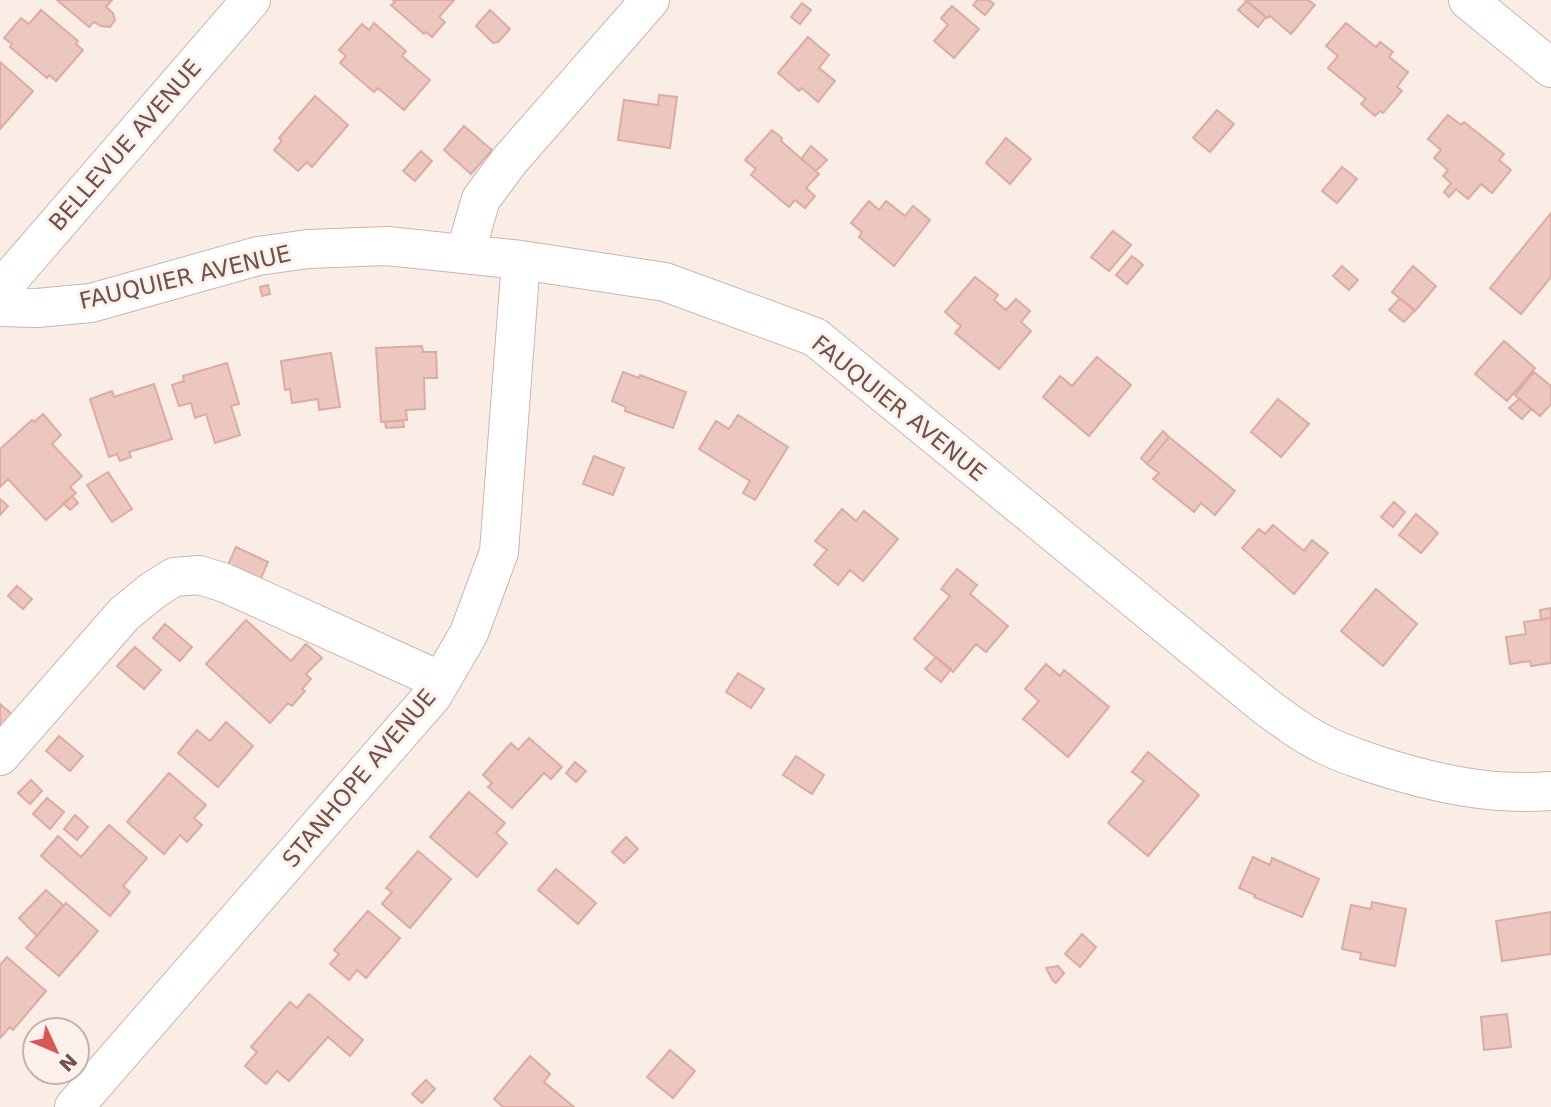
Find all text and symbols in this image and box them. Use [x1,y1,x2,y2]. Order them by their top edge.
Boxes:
street label: BELLEVUE AVENUE [44,54,206,236]
street label: FAUQUIER AVENUE [77,240,293,314]
street label: FAUQUIER AVENUE [807,330,991,486]
street label: STANHOPE AVENUE [277,684,441,872]
north arrow [21,1016,91,1086]
text: N [55,1049,82,1076]

